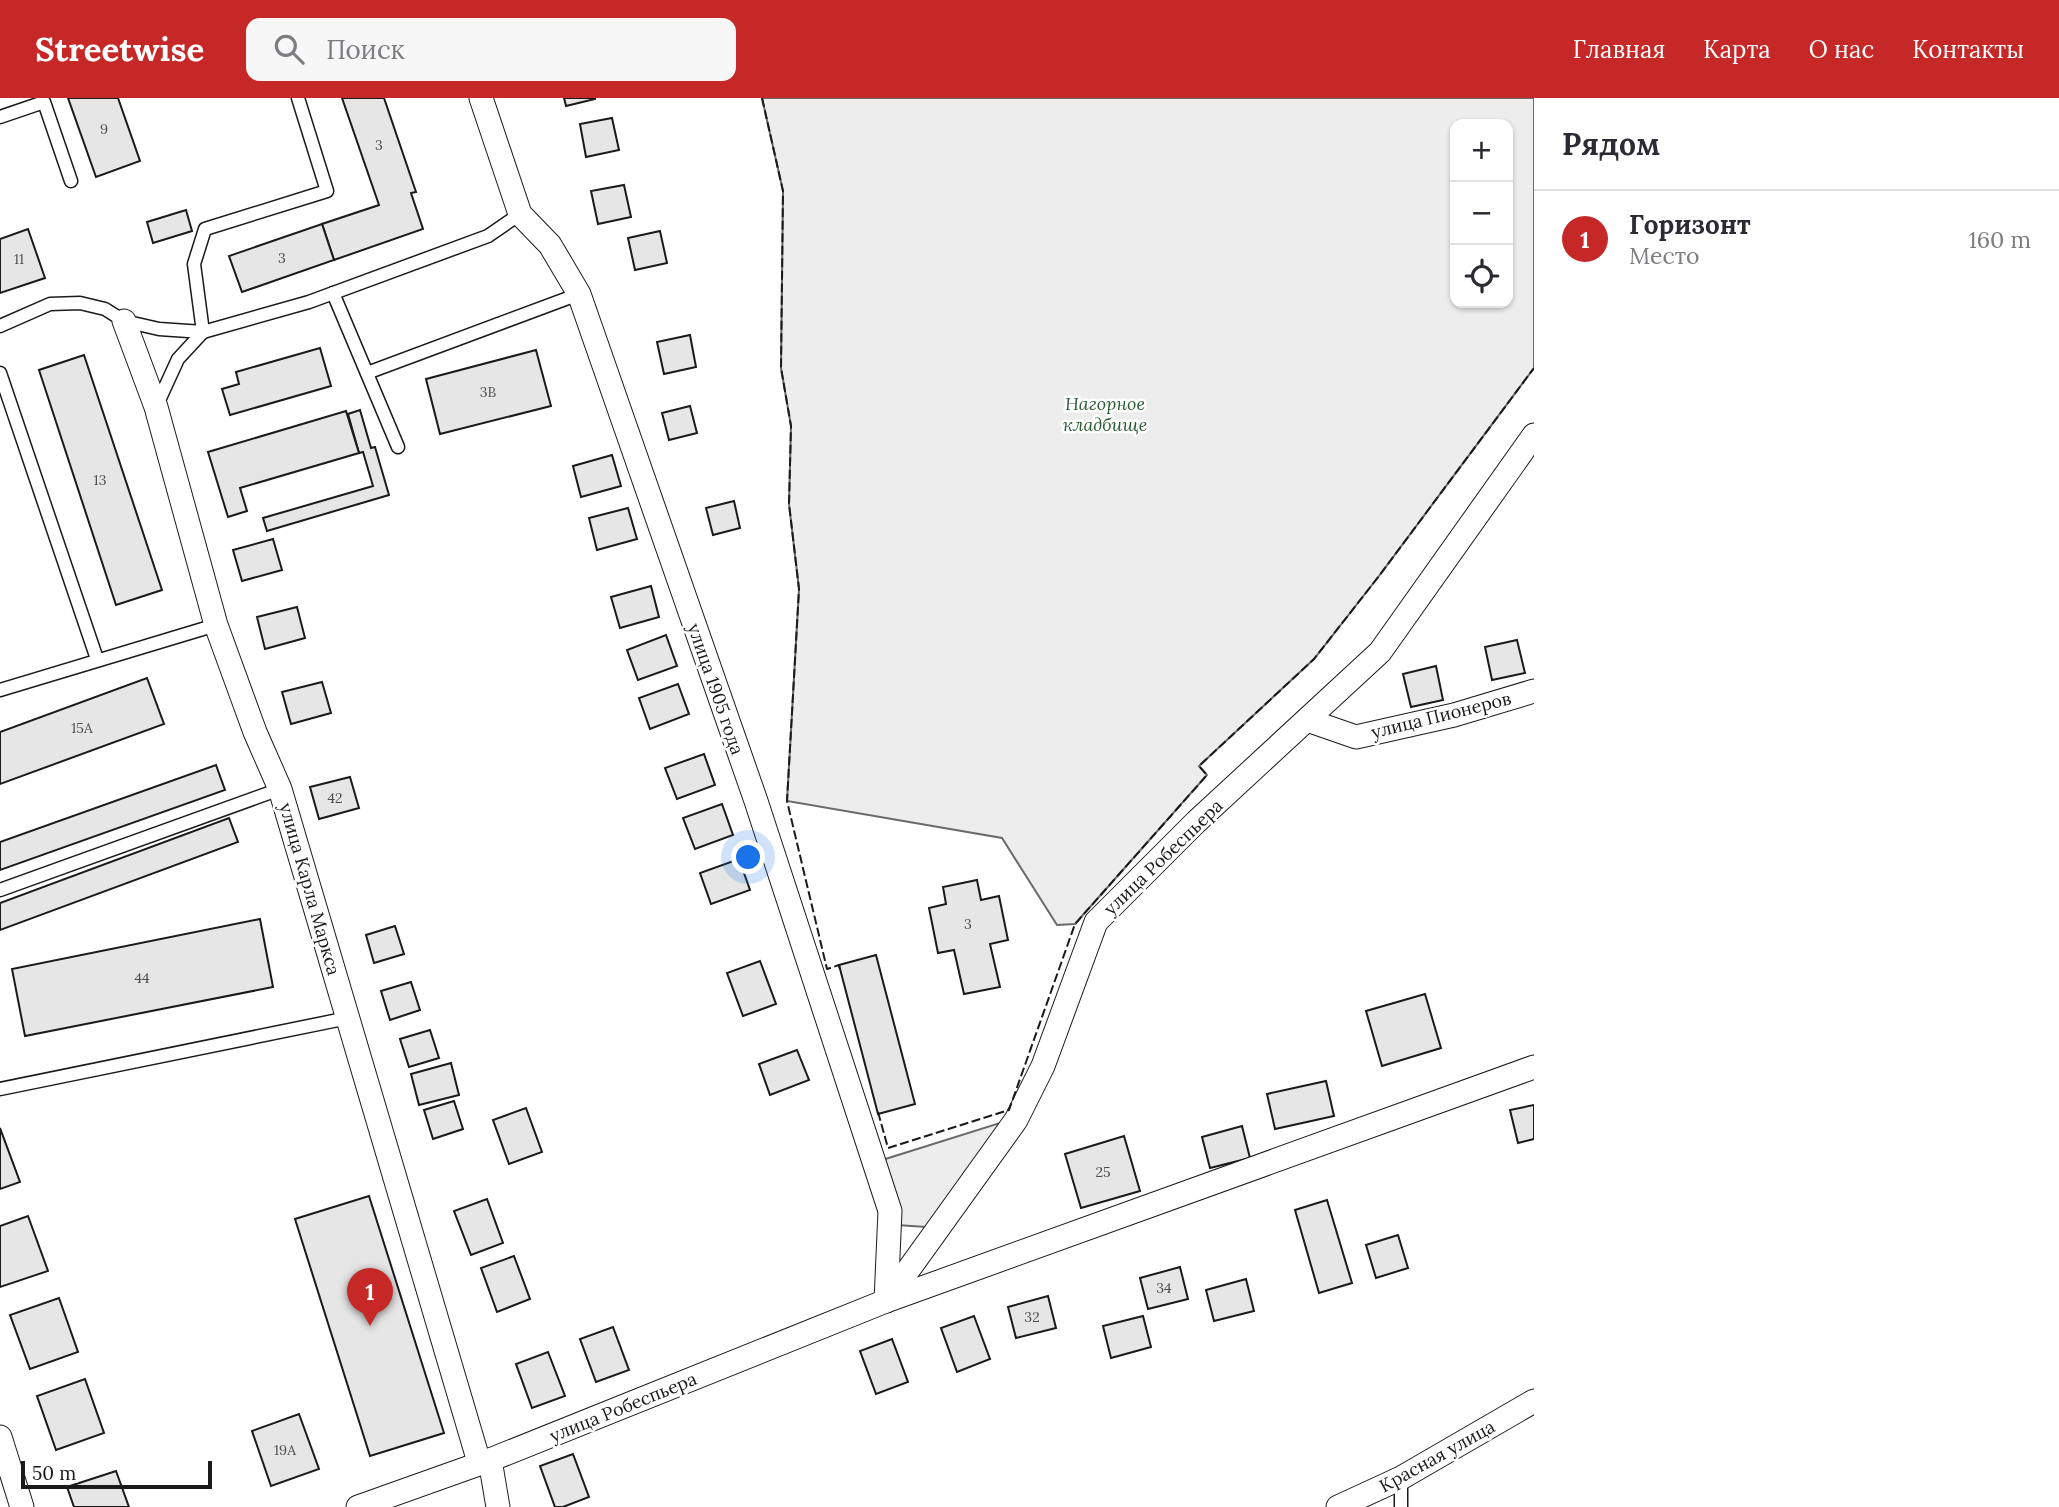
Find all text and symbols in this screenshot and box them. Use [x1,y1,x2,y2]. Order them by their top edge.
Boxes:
search box [246,18,736,81]
text: Streetwise [35,28,204,70]
icon: search [270,30,308,68]
text: Поиск [326,33,405,66]
text: Главная [1573,34,1665,65]
text: Карта [1703,34,1771,65]
text: О нас [1809,34,1874,65]
text: Контакты [1912,34,2024,65]
map controls [1450,119,1513,308]
button: + [1450,119,1513,182]
house number: 9 [100,120,108,138]
text: Рядом [1562,125,1660,163]
house number: 3 [375,136,383,154]
button: − [1450,182,1513,245]
text: Горизонт [1629,208,1751,241]
text: 1 [1580,225,1590,254]
text: 160 m [1968,225,2031,254]
text: Место [1629,241,1700,270]
button: locate [1450,245,1513,308]
house number: 3 [278,249,286,267]
house number: 11 [14,250,24,268]
house number: 3В [480,383,497,401]
park label: Нагорное кладбище [1063,392,1147,436]
house number: 13 [94,471,107,489]
street label: улица 1905 года [683,620,749,758]
street label: улица Пионеров [1369,686,1513,744]
house number: 15А [71,719,93,737]
house number: 42 [327,789,343,807]
street label: улица Робеспьера [1099,794,1227,920]
street label: улица Карла Маркса [274,800,346,978]
your location [731,840,765,874]
house number: 3 [964,915,972,933]
house number: 44 [134,969,150,987]
house number: 25 [1095,1163,1111,1181]
pin: 1 [347,1268,393,1326]
house number: 34 [1156,1279,1172,1297]
house number: 32 [1024,1308,1040,1326]
street label: улица Робеспьера [546,1367,700,1447]
street label: Красная улица [1375,1415,1499,1497]
house number: 19А [274,1441,296,1459]
scale bar [21,1458,212,1490]
text: 50 m [32,1461,76,1485]

